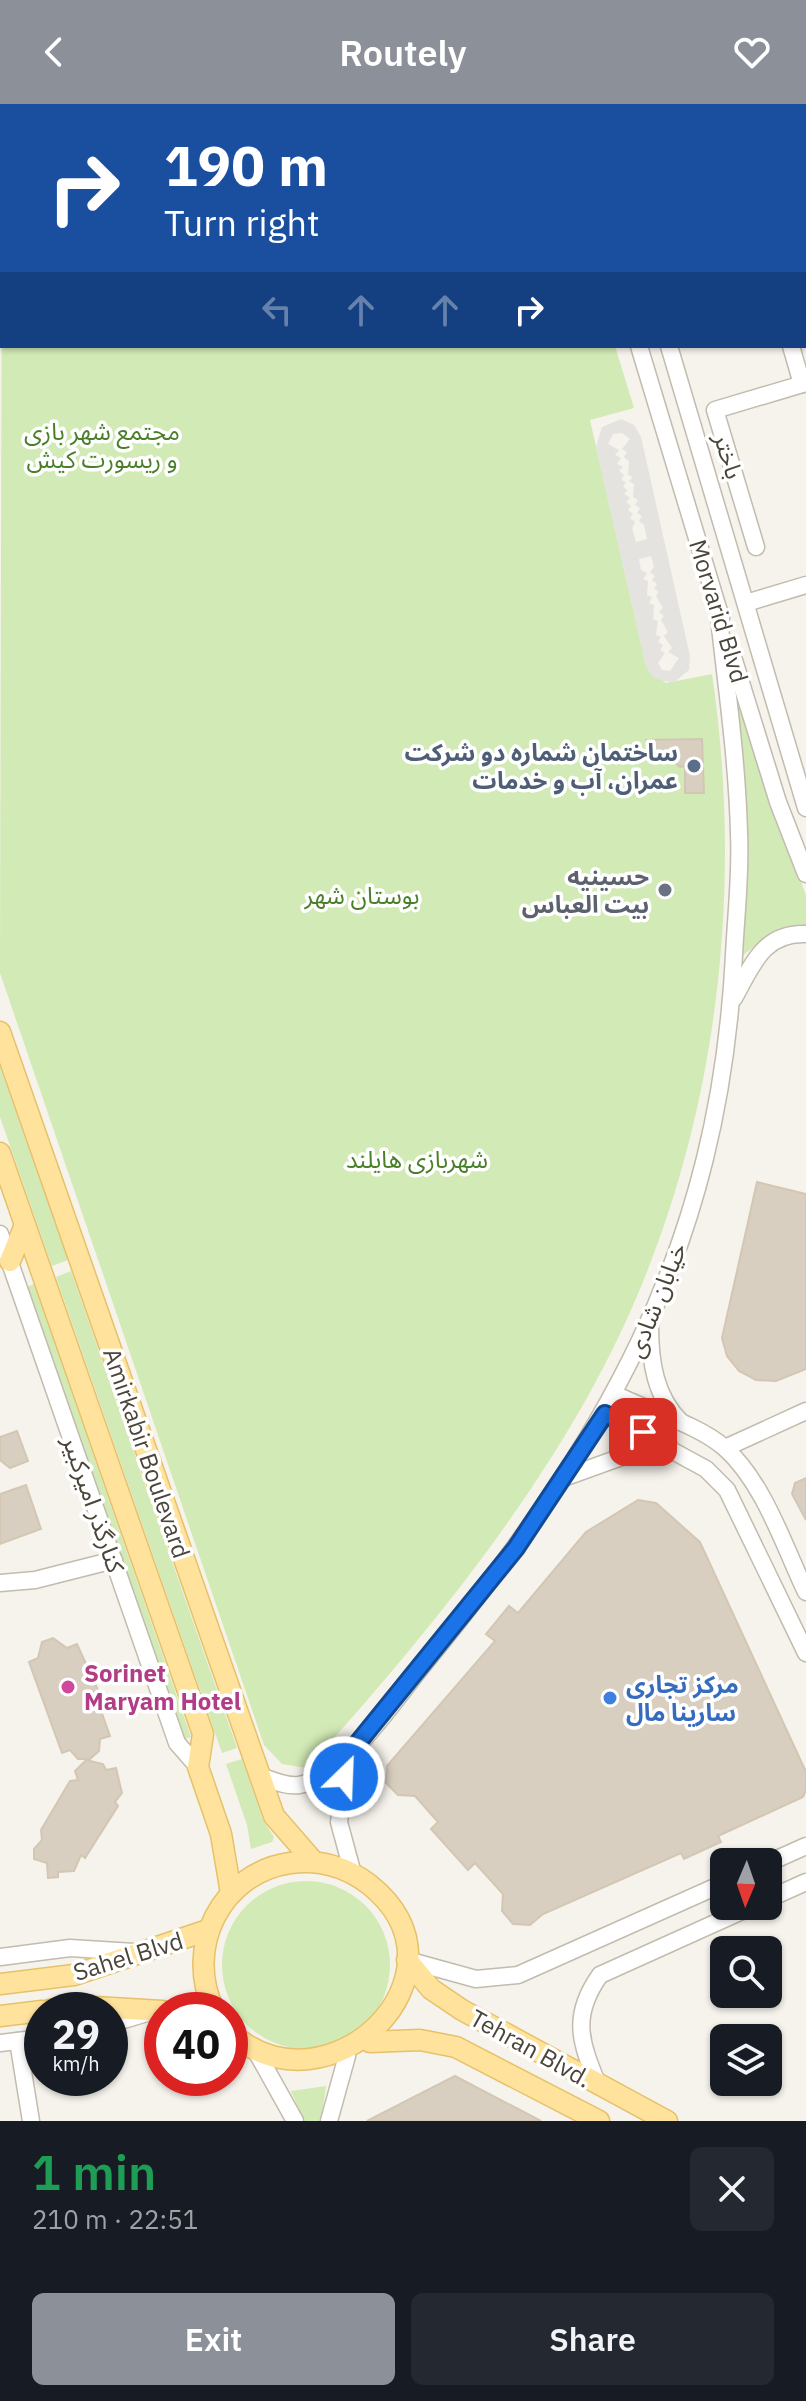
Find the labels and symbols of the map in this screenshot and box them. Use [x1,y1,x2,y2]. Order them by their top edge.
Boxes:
park label: مجتمع شهر بازی و ریسورت کیش [24,415,180,475]
street label: باختر [707,428,751,483]
street label: Morvarid Blvd [682,535,756,687]
place label: ساختمان شماره دو شرکت عمران، آب و خدمات [404,736,678,796]
marker: ساختمان شماره دو شرکت عمران، آب و خدمات [685,757,703,775]
place label: حسینیه بیت العباس [522,860,649,920]
park label: بوستان شهر [303,879,420,911]
marker: حسینیه بیت العباس [656,881,674,899]
park label: شهربازی هایلند [346,1143,488,1175]
street label: خیابان شادی [618,1238,694,1362]
street label: Amirkabir Boulevard [96,1344,198,1562]
pin [609,1398,677,1466]
street label: کنارگذر امیرکبیر [55,1430,133,1578]
place label: Sorinet Maryam Hotel [84,1657,241,1717]
place label: مرکز تجاری سارینا مال [626,1668,739,1728]
marker: Sorinet Maryam Hotel [59,1678,77,1696]
marker: مرکز تجاری سارینا مال [601,1689,619,1707]
position arrow [302,1735,386,1819]
north arrow [710,1848,782,1920]
street label: Sahel Blvd [69,1924,187,1988]
speed limit sign: 40 [144,1992,248,2096]
street label: Tehran Blvd. [465,2002,597,2094]

